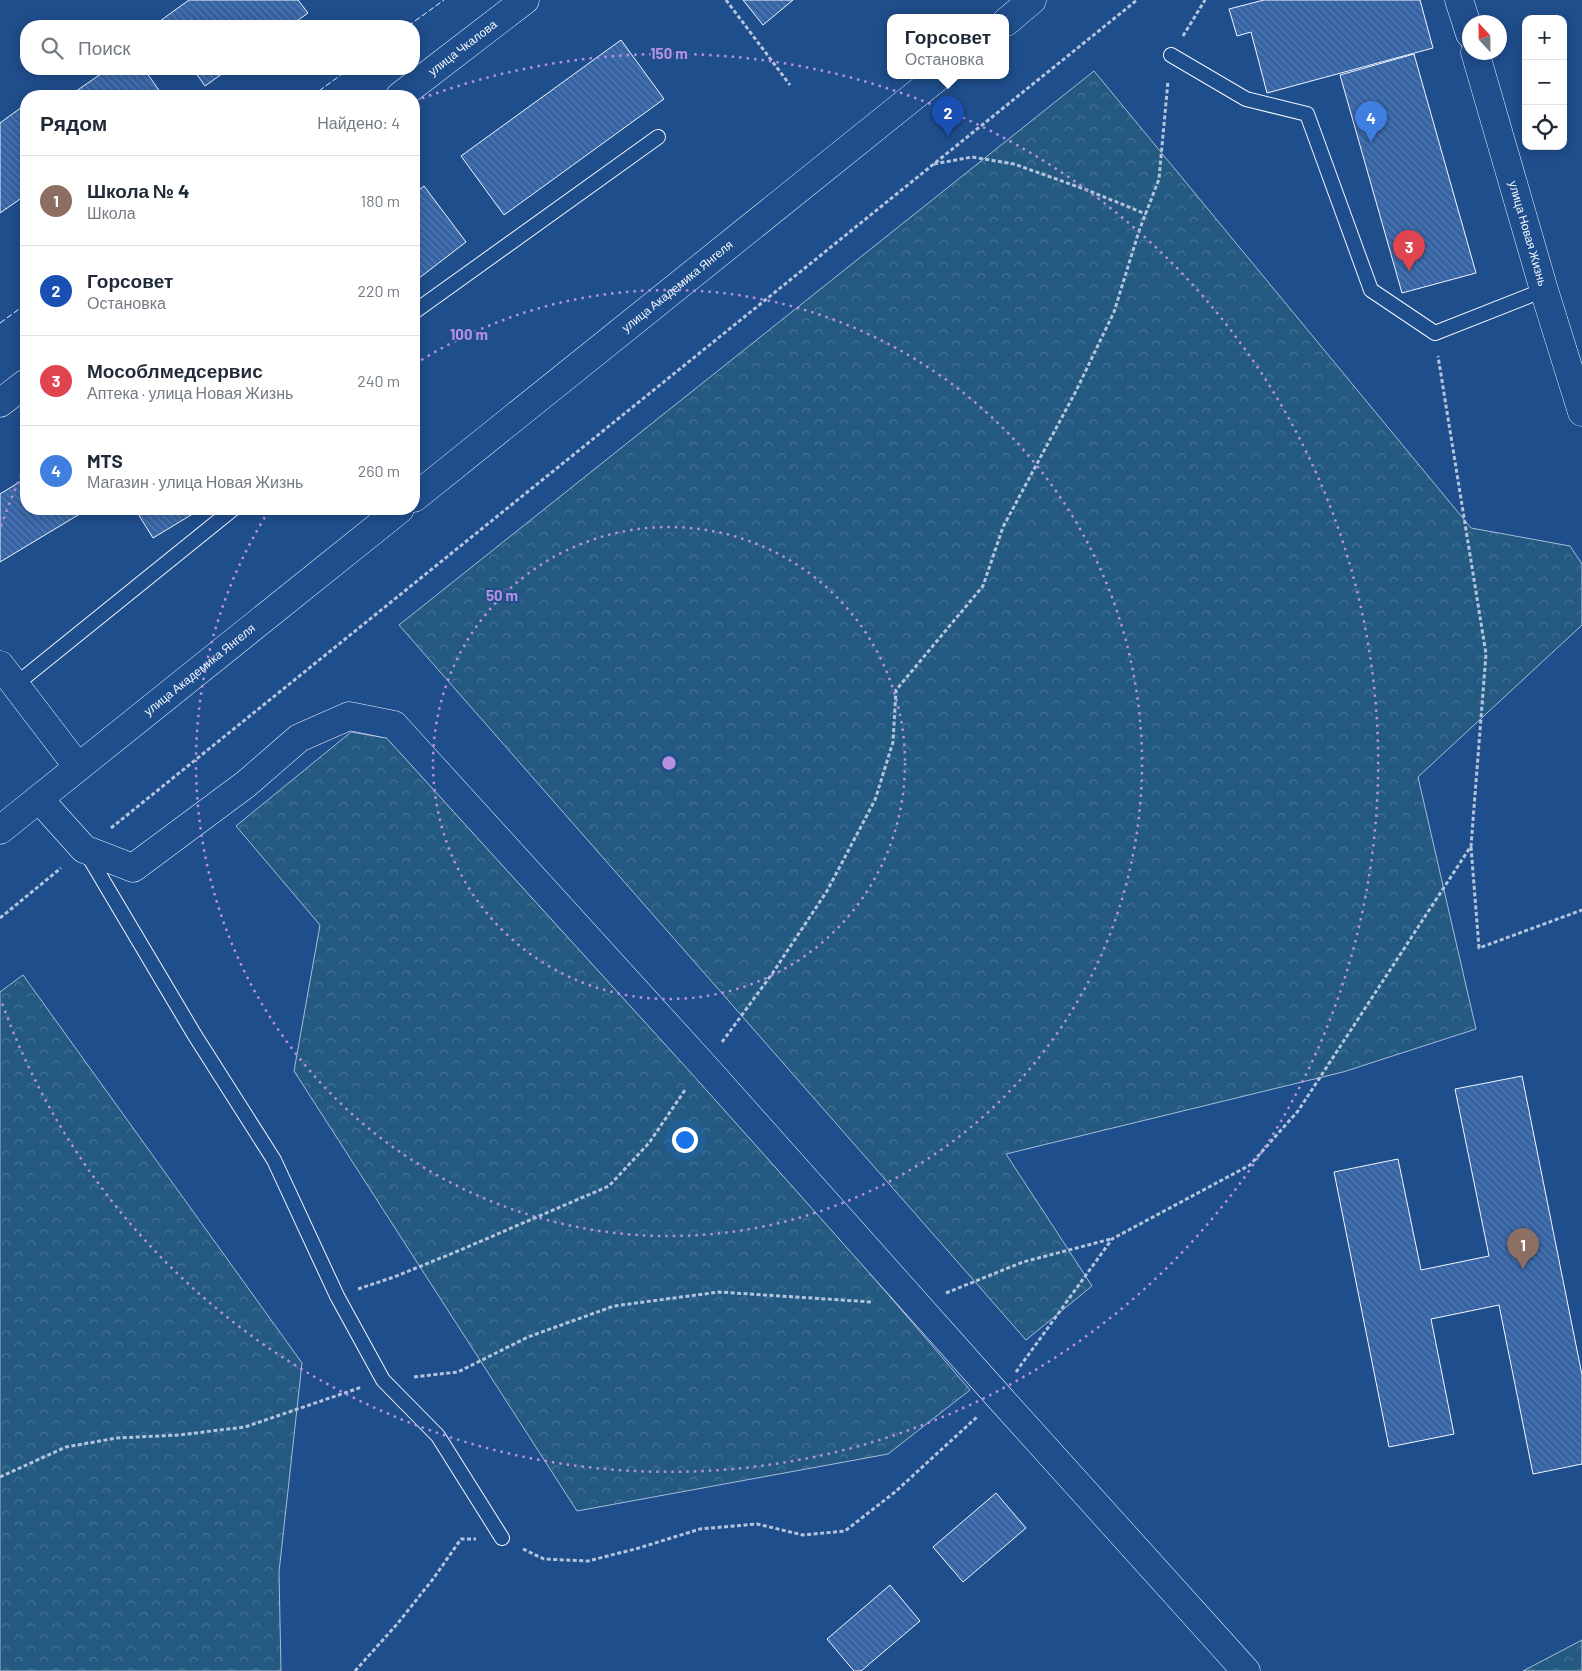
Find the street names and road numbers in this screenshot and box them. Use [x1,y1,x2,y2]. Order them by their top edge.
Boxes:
street label: улица Чкалова [425,16,499,79]
street label: улица Новая Жизнь [1506,179,1550,287]
street label: улица Академика Янгеля [619,237,735,335]
street label: улица Академика Янгеля [141,620,257,718]

